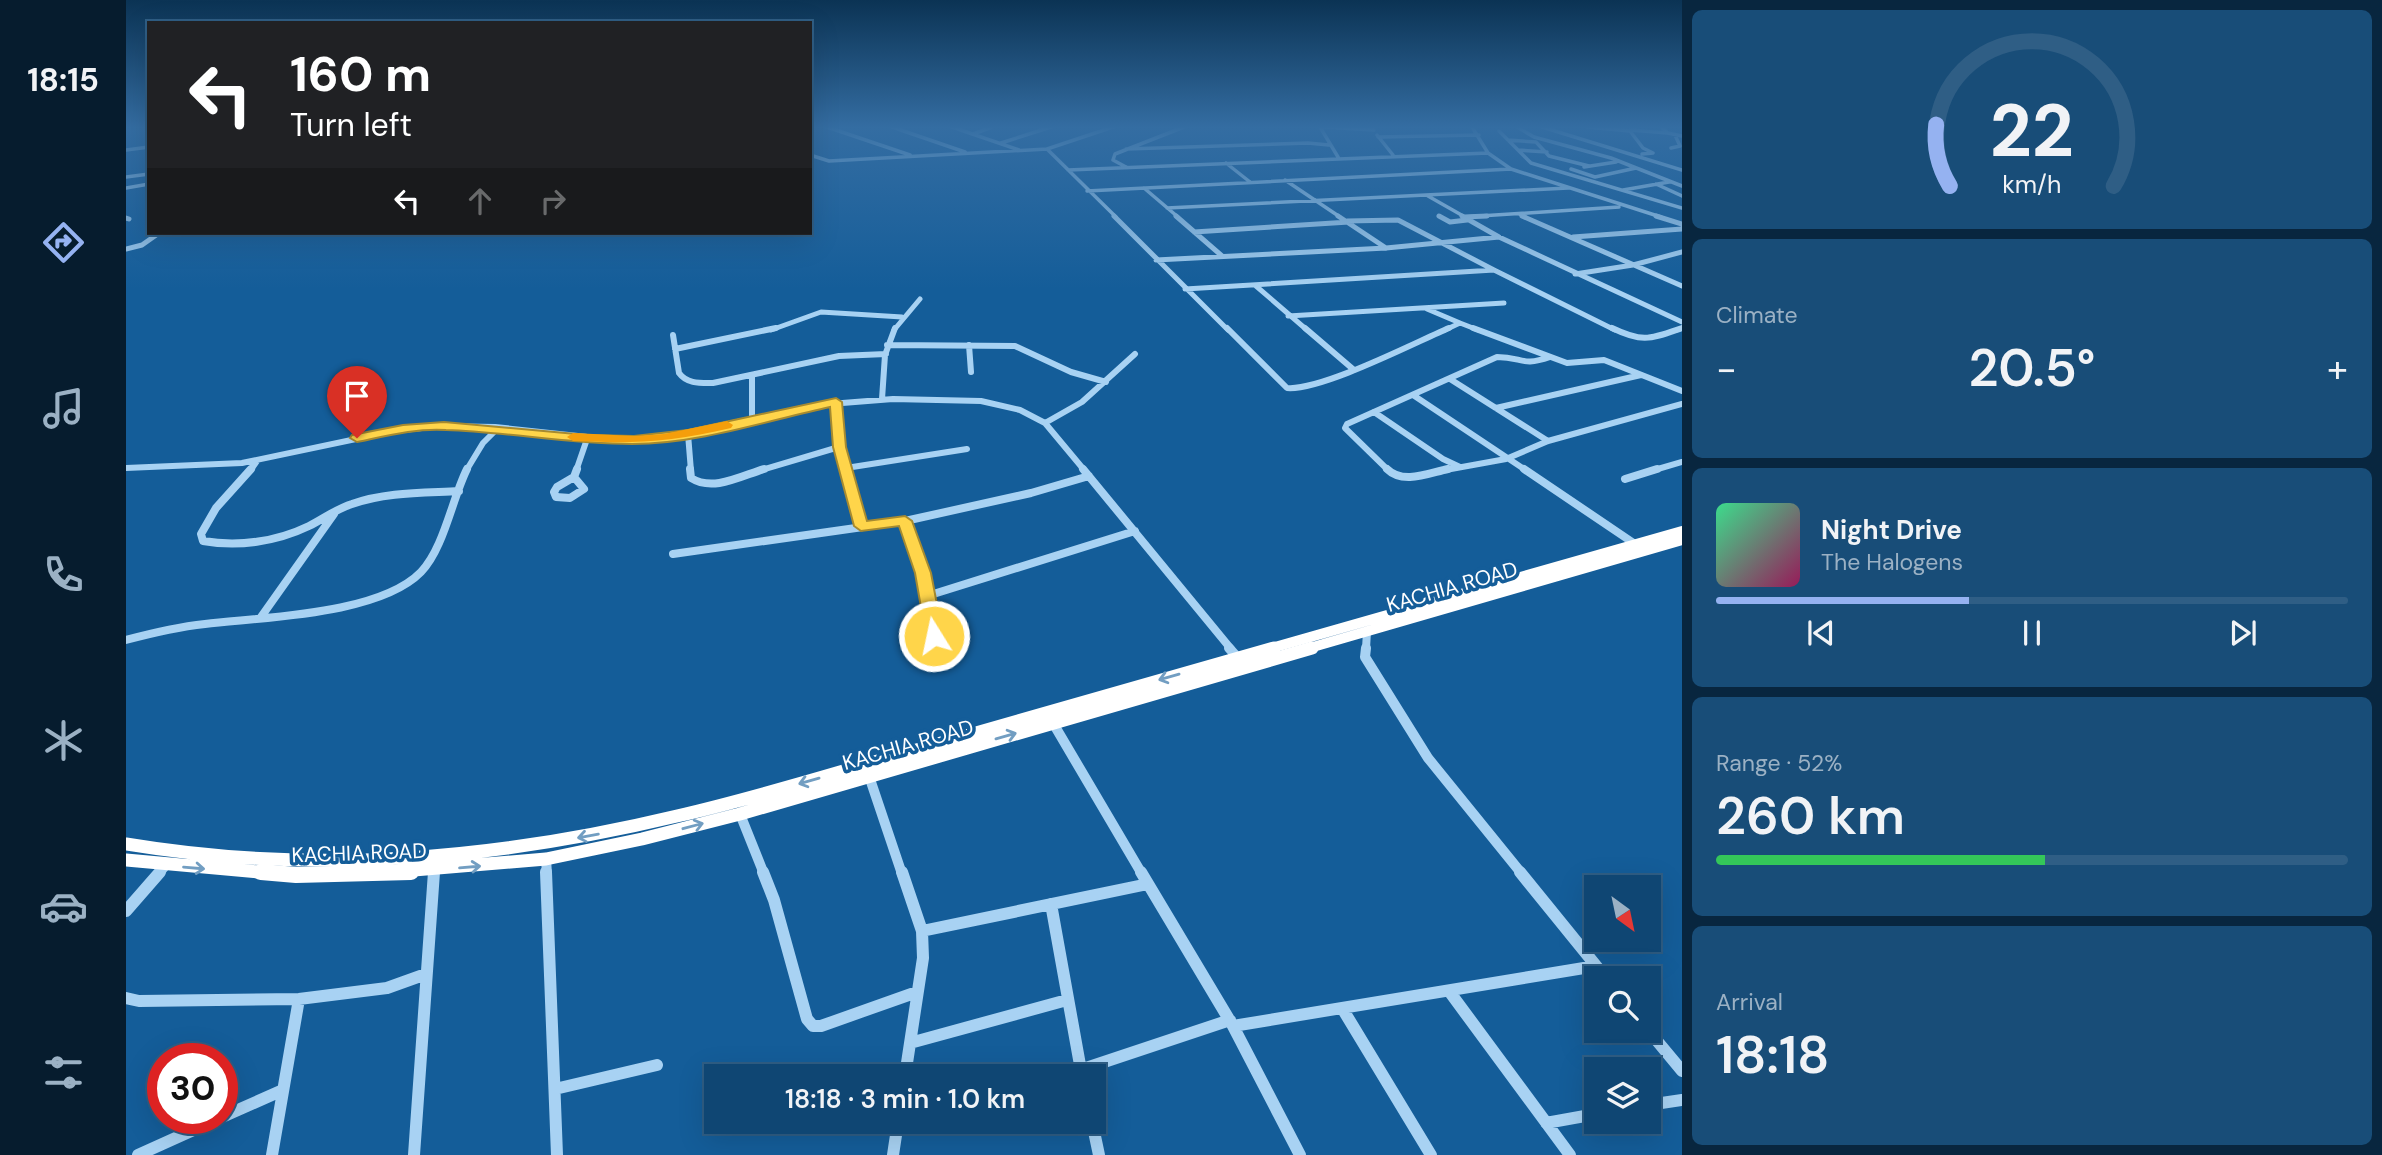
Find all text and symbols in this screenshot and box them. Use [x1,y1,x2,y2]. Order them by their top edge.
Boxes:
text: 160 m [290,42,431,106]
icon: left [175,49,266,140]
text: 18:15 [27,59,99,101]
text: 22 [1990,84,2074,179]
text: Turn left [290,104,412,146]
text: km/h [2002,167,2062,200]
icon: left [388,182,426,220]
icon: ahead [461,182,499,220]
icon: right [534,182,572,220]
icon: directions [39,218,88,267]
text: Climate [1716,300,1798,330]
text: 20.5° [1969,334,2095,402]
text: − [1716,344,1737,394]
text: + [2327,344,2348,394]
pin [327,366,387,438]
icon: arrive [338,377,376,415]
icon: music [39,384,88,433]
text: Night Drive [1821,513,1962,547]
text: The Halogens [1821,547,1963,577]
icon: phone [39,550,88,599]
street label: KACHIA ROAD [1383,555,1521,619]
position arrow [897,599,971,673]
icon: previous [1802,614,1840,652]
icon: pause [2013,614,2051,652]
icon: next [2224,614,2262,652]
one-way arrow [1158,671,1180,684]
street label: KACHIA ROAD [839,713,977,777]
icon: climate [39,716,88,765]
one-way arrow [995,729,1017,742]
text: Range · 52% [1716,748,1842,778]
one-way arrow [798,775,820,788]
text: 260 km [1716,782,1905,850]
one-way arrow [682,819,704,832]
one-way arrow [577,829,600,843]
street label: KACHIA ROAD [291,837,427,869]
one-way arrow [458,861,480,874]
one-way arrow [182,862,205,875]
north arrow [1584,875,1661,952]
map controls [1584,875,1661,1134]
icon: car [39,882,88,931]
button: search [1584,966,1661,1043]
text: Arrival [1716,987,1783,1017]
text: 18:18 [1716,1021,1830,1089]
speed limit sign: 30 [147,1043,238,1134]
icon: filters [39,1048,88,1097]
button: layers [1584,1057,1661,1134]
text: 18:18 · 3 min · 1.0 km [785,1082,1025,1116]

